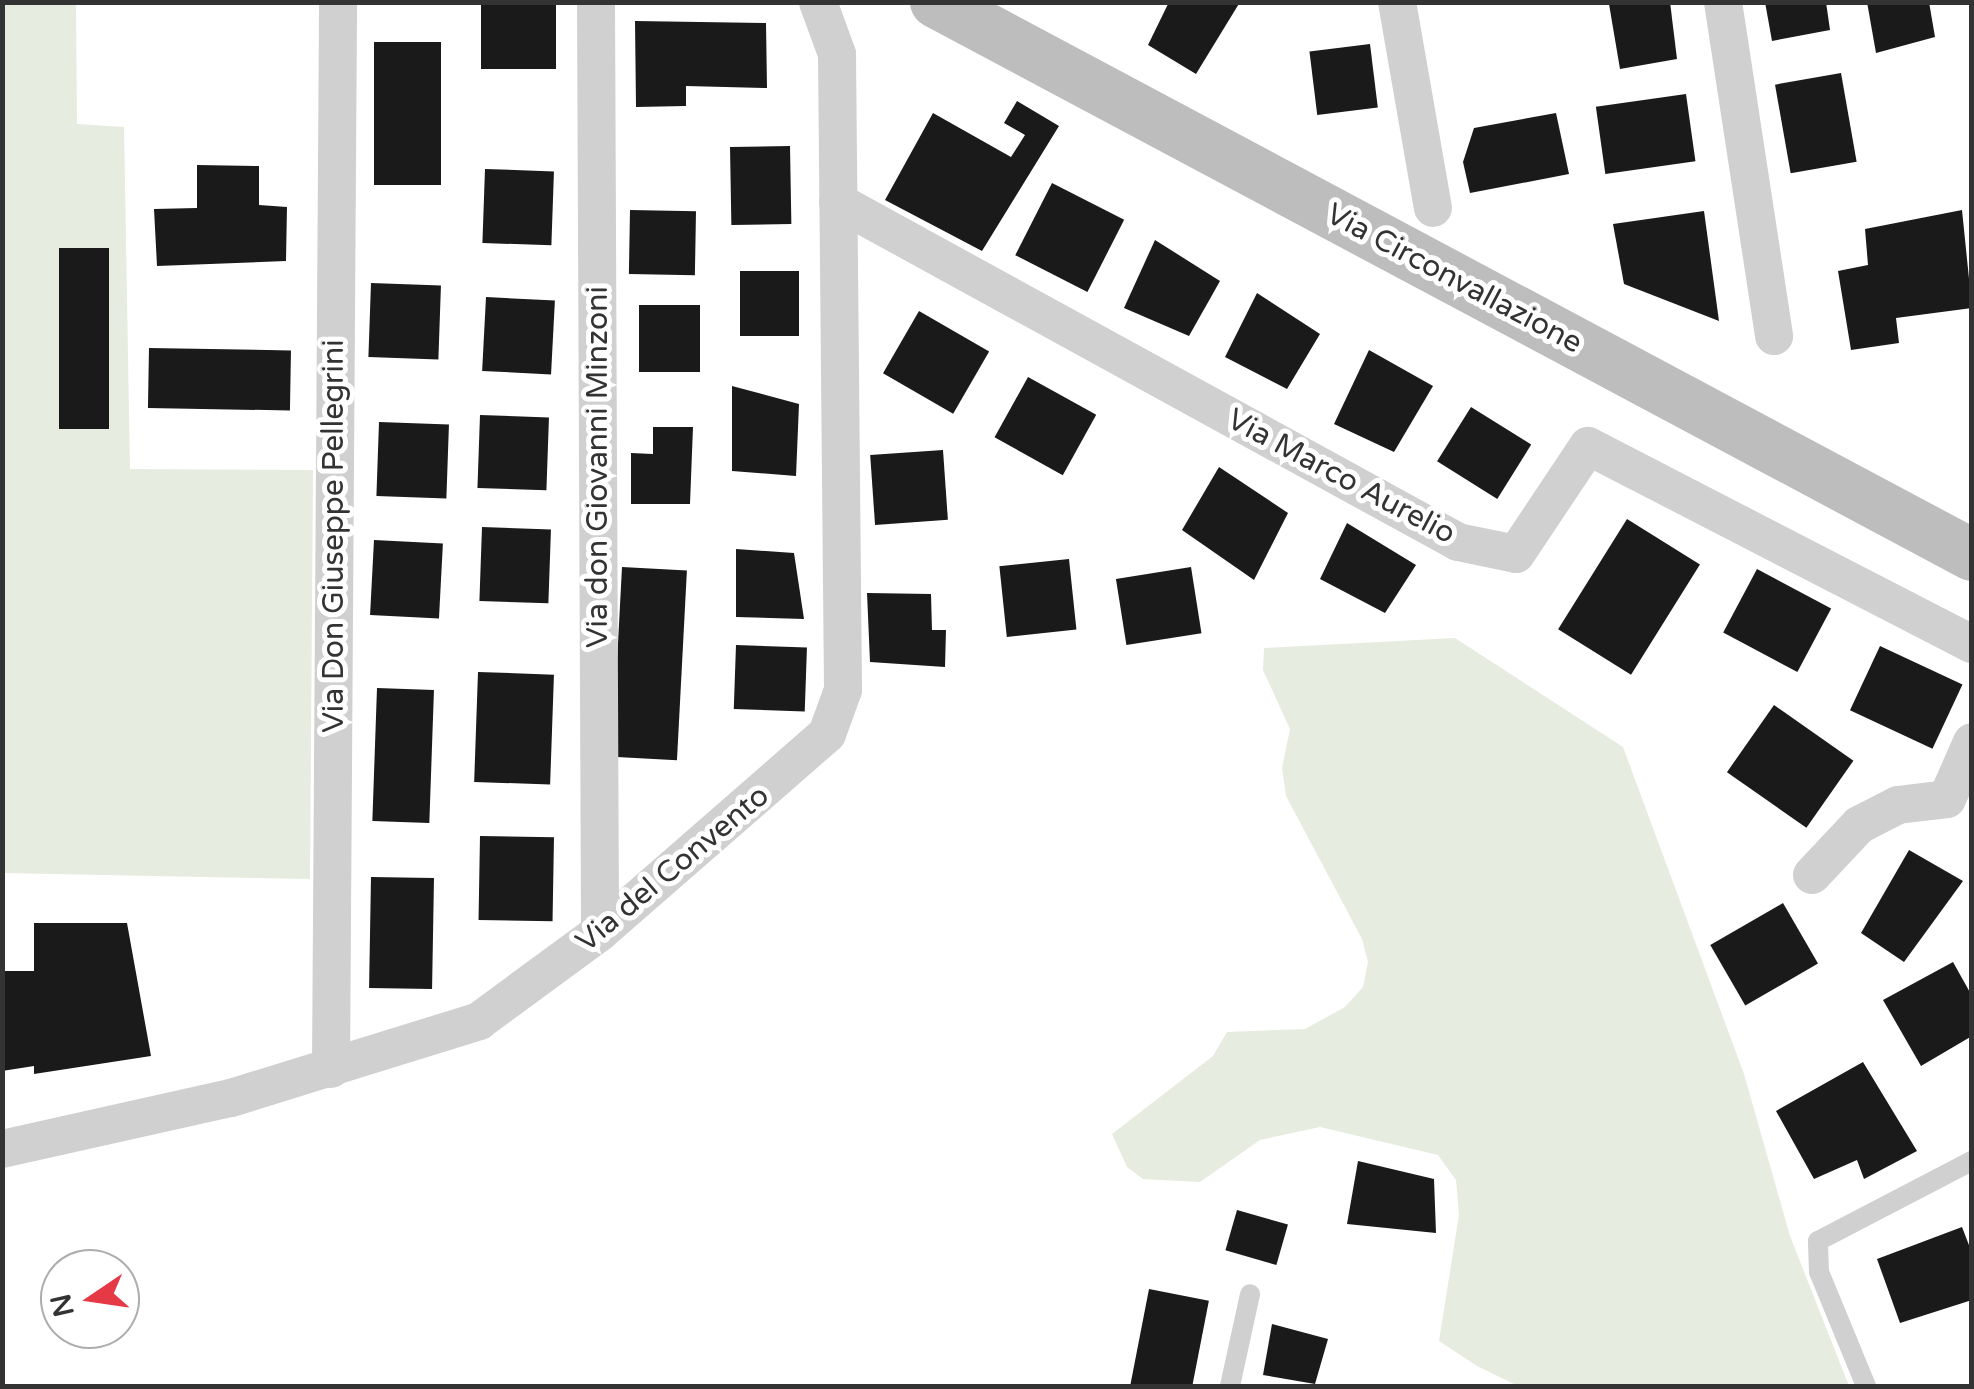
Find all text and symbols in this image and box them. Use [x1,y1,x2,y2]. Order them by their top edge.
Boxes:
street label: Via Circonvallazione [1320,196,1588,362]
street label: Via don Giovanni Minzoni [580,286,616,648]
street label: Via Don Giuseppe Pellegrini [316,339,352,733]
street label: Via Marco Aurelio [1221,402,1461,552]
street label: Via del Convento [569,778,777,960]
north arrow [40,1249,140,1349]
text: N [44,1291,82,1320]

